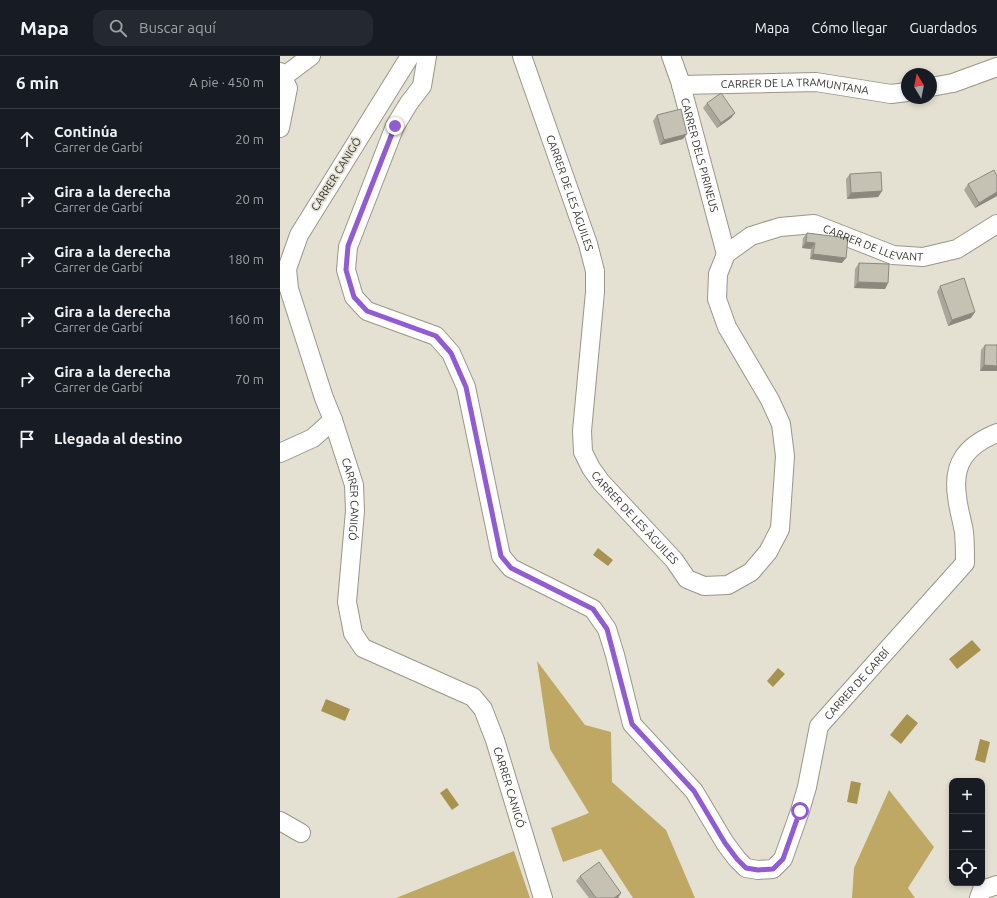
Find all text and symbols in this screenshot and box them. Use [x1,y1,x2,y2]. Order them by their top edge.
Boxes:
search box [93,10,373,46]
text: Mapa [20,17,69,39]
icon: search [107,17,129,39]
text: Buscar aquí [139,19,216,36]
text: Mapa [755,20,790,36]
text: Cómo llegar [812,20,887,36]
text: Guardados [909,20,977,36]
north arrow [901,68,937,104]
text: 6 min [16,73,59,92]
text: A pie · 450 m [189,75,264,89]
street label: CARRER DE LA TRAMUNTANA [721,76,870,96]
street label: CARRER DELS PIRINEUS [679,96,721,214]
route end [386,117,404,135]
text: Continúa [54,123,118,140]
icon: ahead [16,128,38,150]
text: 20 m [235,132,264,146]
street label: CARRER DE LES ÀGUILES [544,133,596,252]
street label: CARRER CANIGÓ [308,135,363,213]
text: Carrer de Garbí [54,140,142,154]
text: Gira a la derecha [54,183,171,200]
icon: right [16,188,38,210]
text: 20 m [235,192,264,206]
text: Carrer de Garbí [54,200,142,214]
street label: CARRER DE LLEVANT [821,222,924,263]
text: Gira a la derecha [54,243,171,260]
icon: right [16,248,38,270]
text: 180 m [228,252,264,266]
text: Carrer de Garbí [54,260,142,274]
text: Gira a la derecha [54,303,171,320]
icon: right [16,308,38,330]
text: 160 m [228,312,264,326]
text: Carrer de Garbí [54,320,142,334]
text: Gira a la derecha [54,363,171,380]
icon: right [16,368,38,390]
text: 70 m [235,372,264,386]
text: Carrer de Garbí [54,380,142,394]
icon: arrive [16,428,38,450]
text: Llegada al destino [54,430,183,447]
street label: CARRER CANIGÓ [340,456,361,541]
street label: CARRER DE LES ÀGUILES [589,469,681,566]
street label: CARRER DE GARBÍ [822,645,892,722]
street label: CARRER CANIGÓ [491,745,528,829]
map controls [949,778,985,886]
button: + [949,778,985,814]
route start [791,802,809,820]
button: − [949,814,985,850]
button: locate [949,850,985,886]

